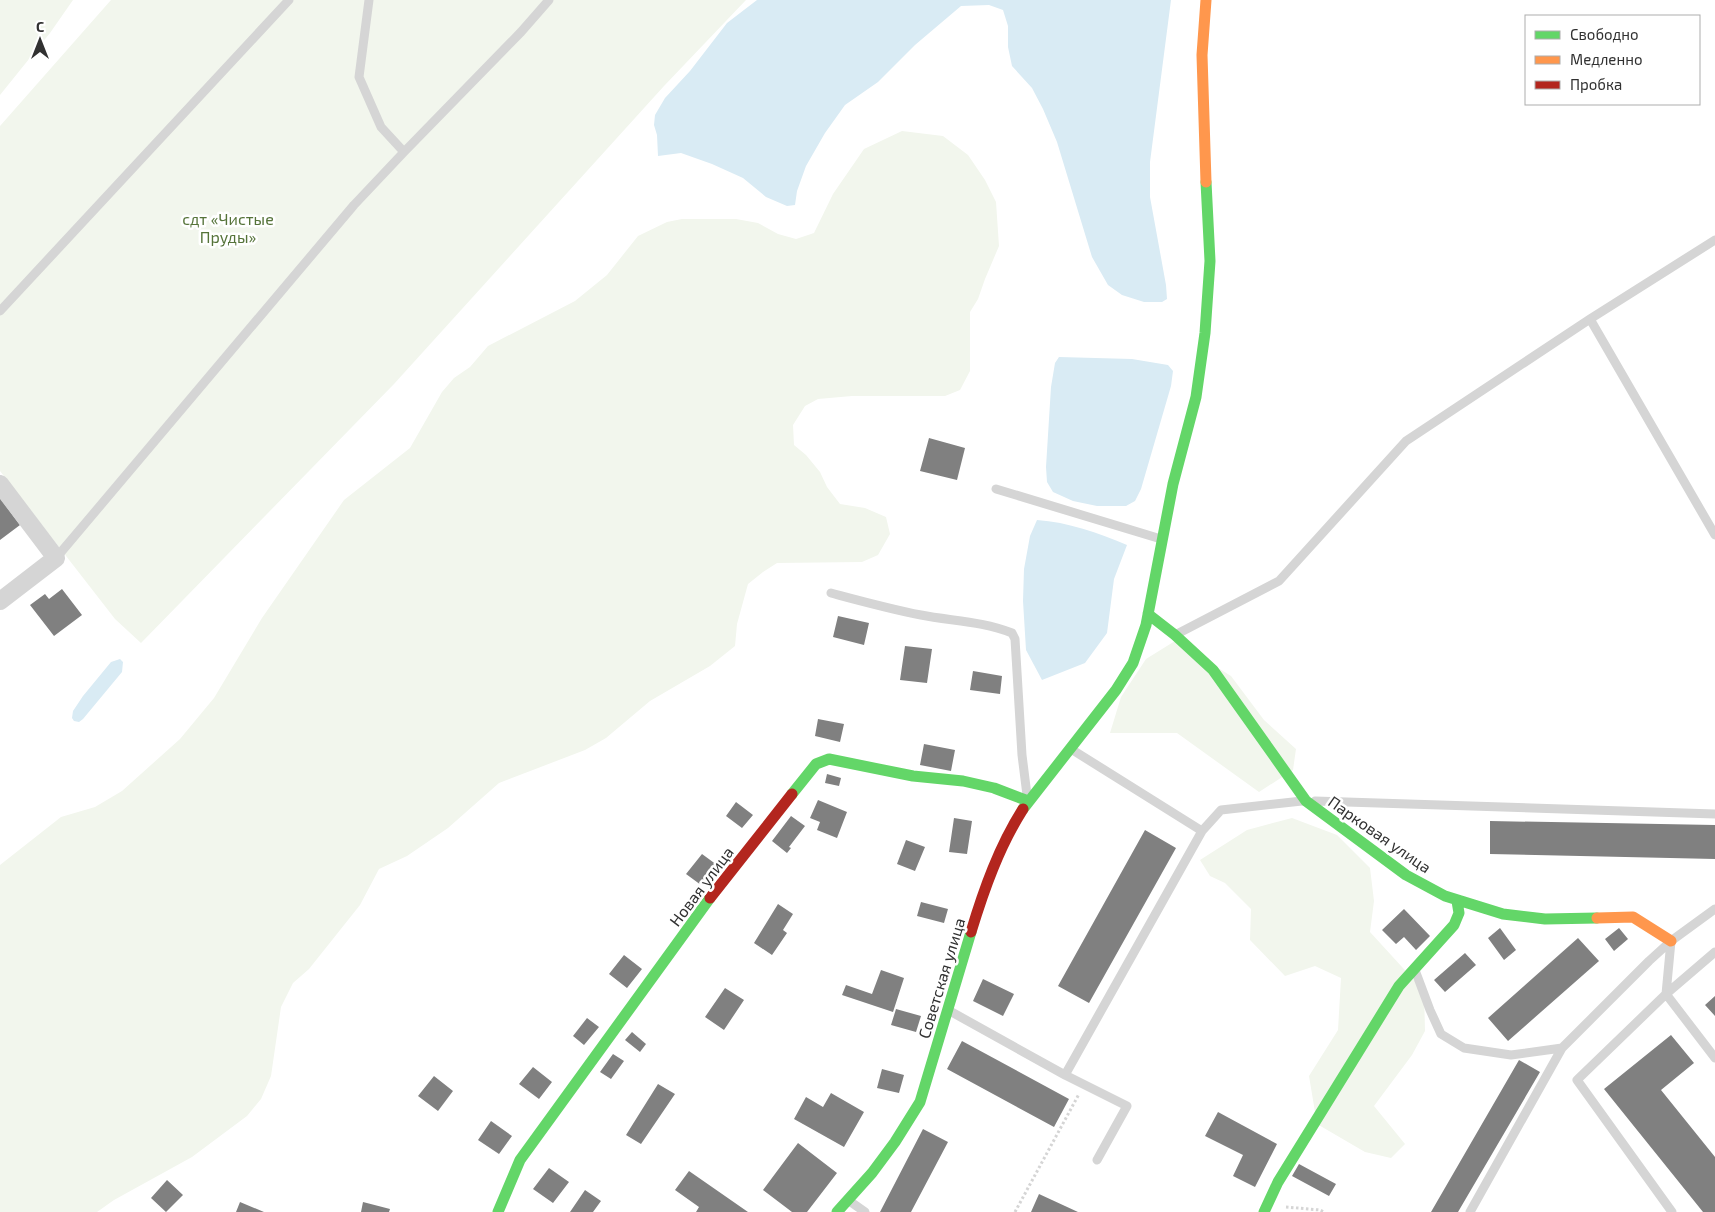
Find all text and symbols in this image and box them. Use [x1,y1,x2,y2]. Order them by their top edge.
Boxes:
north arrow [15,15,65,65]
legend [1525,15,1700,105]
text: С [36,18,44,35]
text: Свободно [1570,25,1639,43]
text: Медленно [1570,50,1643,68]
text: Пробка [1570,75,1622,93]
park label: сдт «Чистые Пруды» [182,209,274,247]
street label: Парковая улица [1324,791,1435,877]
street label: Новая улица [665,843,738,930]
street label: Советская улица [914,915,969,1041]

